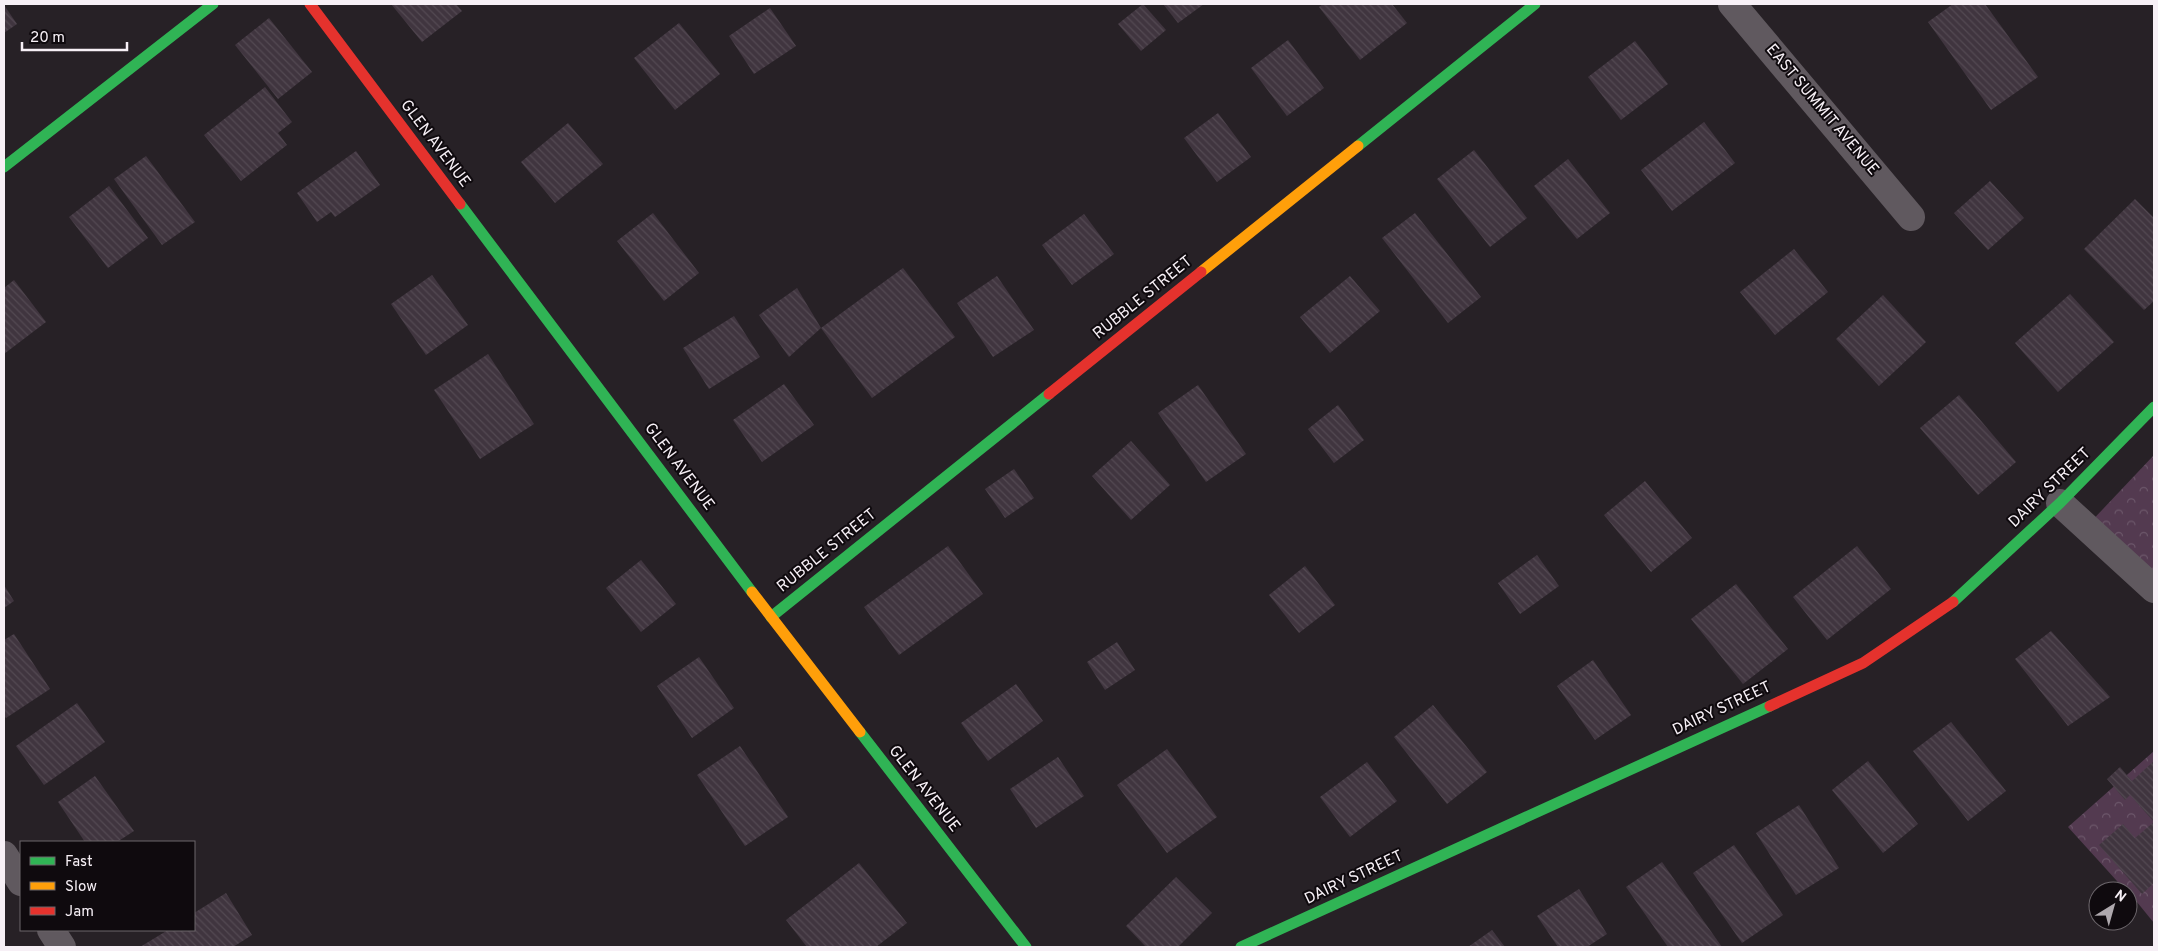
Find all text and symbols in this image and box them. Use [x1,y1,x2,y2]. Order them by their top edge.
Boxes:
scale bar [22,20,128,52]
text: 20 m [30,29,65,48]
street label: EAST SUMMIT AVENUE [1761,40,1883,180]
street label: GLEN AVENUE [395,96,475,192]
street label: RUBBLE STREET [1089,252,1197,344]
street label: GLEN AVENUE [639,419,719,515]
street label: DAIRY STREET [2005,444,2095,532]
street label: RUBBLE STREET [773,505,881,597]
street label: DAIRY STREET [1669,677,1775,741]
street label: GLEN AVENUE [884,742,964,836]
legend [20,841,195,931]
street label: DAIRY STREET [1301,846,1407,910]
text: Fast [65,853,93,872]
text: Slow [65,878,97,897]
north arrow [2088,881,2138,931]
text: N [2111,887,2129,907]
text: Jam [65,903,94,922]

